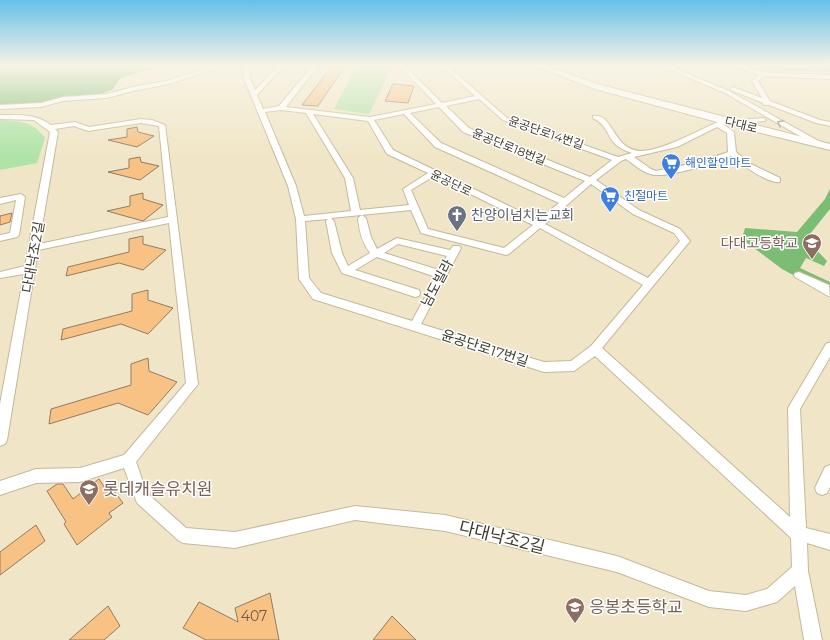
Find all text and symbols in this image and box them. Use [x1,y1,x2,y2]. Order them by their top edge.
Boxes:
street label: 윤공단로14번길 [507,113,586,152]
street label: 다대로 [723,113,759,136]
one-way arrow [777,120,784,127]
street label: 윤공단로18번길 [470,125,548,168]
supermarket icon: 해인할인마트 [660,152,682,180]
place label: 해인할인마트 [685,155,751,170]
street label: 윤공단로 [428,166,474,199]
supermarket icon: 친절마트 [599,185,621,213]
place label: 친절마트 [624,188,668,203]
church icon: 찬양이넘치는교회 [446,204,468,232]
place label: 찬양이넘치는교회 [471,206,574,224]
street label: 다대낙조2길 [18,220,48,294]
school or university icon: 다대고등학교 [801,232,823,260]
place label: 다대고등학교 [721,234,798,252]
street label: 남도빌라 [417,256,457,310]
street label: 윤공단로17번길 [439,325,531,371]
school or university icon: 롯데캐슬유치원 [78,478,100,506]
place label: 롯데캐슬유치원 [103,479,212,499]
street label: 다대낙조2길 [457,517,547,557]
school or university icon: 응봉초등학교 [564,596,586,624]
place label: 응봉초등학교 [589,597,683,617]
house number: 407 [241,607,267,625]

